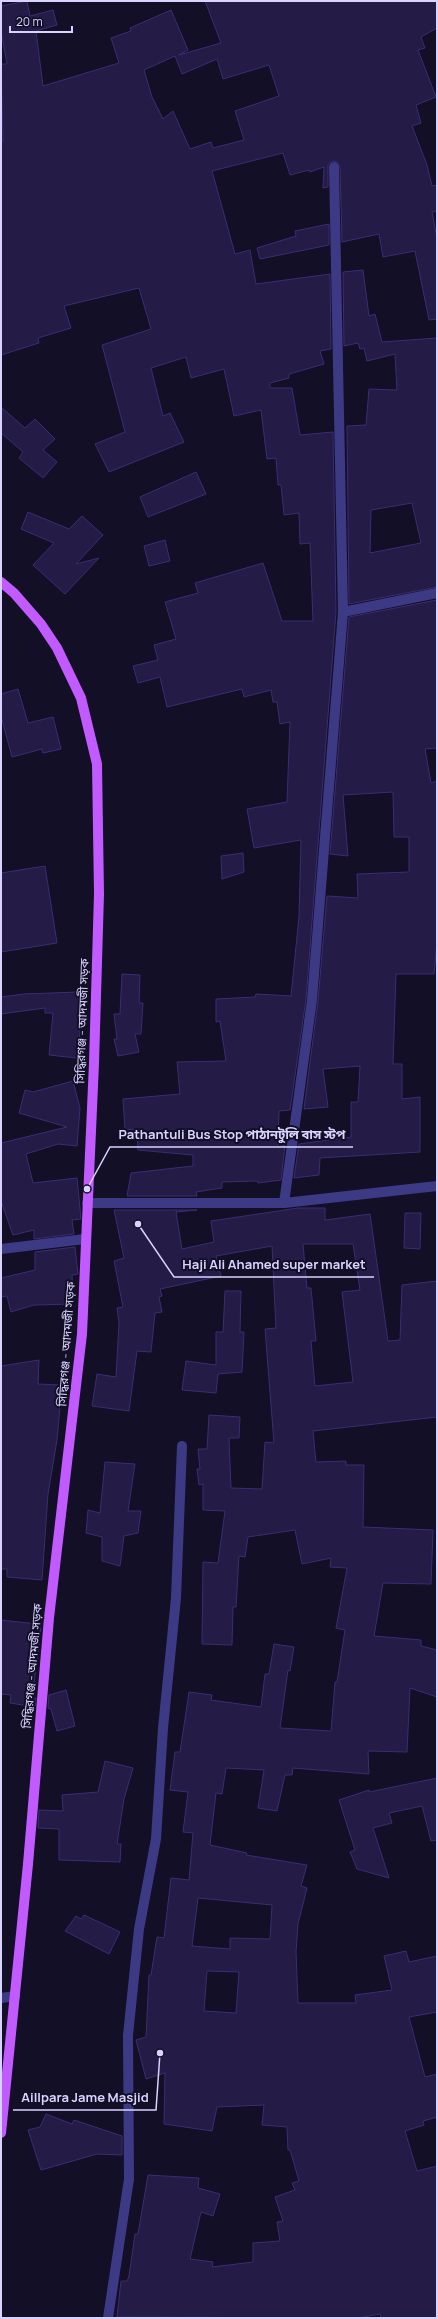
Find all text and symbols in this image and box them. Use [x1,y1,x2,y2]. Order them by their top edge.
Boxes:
scale bar [10,8,72,34]
text: 20 m [16,13,43,30]
street label: সিদ্ধিরগঞ্জ - আদমজী সড়ক [71,958,93,1085]
callout: Pathantuli Bus Stop পাঠানটুলি বাস স্টপ [110,1122,353,1147]
text: Pathantuli Bus Stop পাঠানটুলি বাস স্টপ [119,1125,346,1144]
callout: Haji Ali Ahamed super market [174,1252,374,1277]
text: Haji Ali Ahamed super market [182,1255,366,1273]
street label: সিদ্ধিরগঞ্জ - আদমজী সড়ক [53,1281,79,1408]
street label: সিদ্ধিরগঞ্জ - আদমজী সড়ক [18,1603,46,1730]
callout: Aillpara Jame Masjid [13,2085,156,2110]
text: Aillpara Jame Masjid [21,2088,149,2106]

